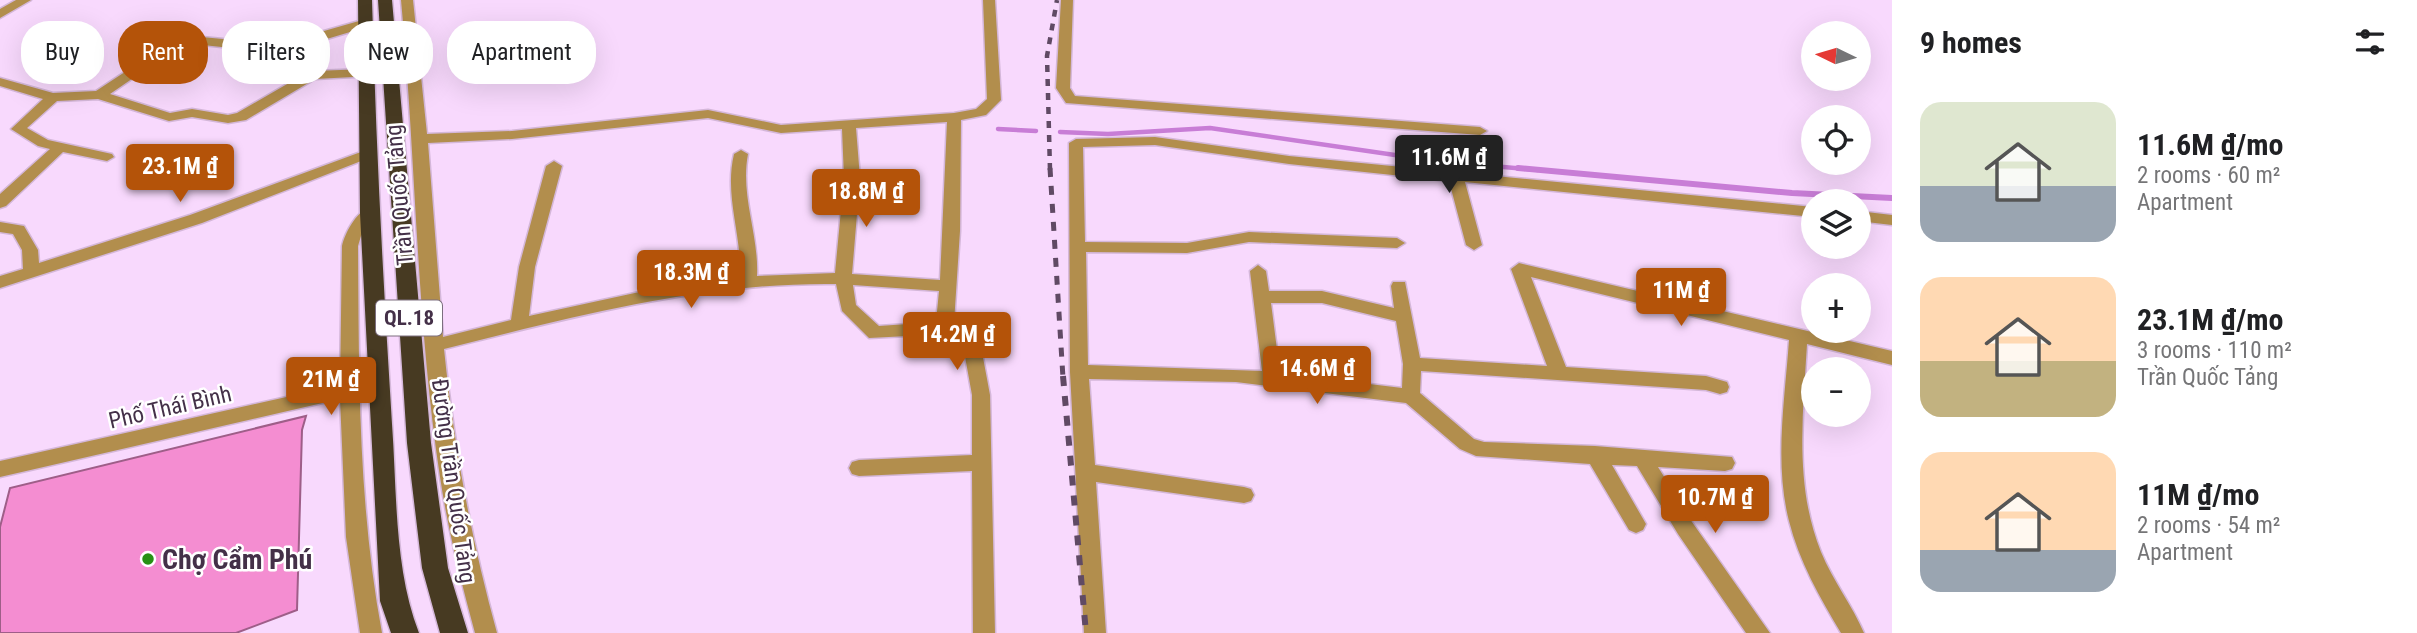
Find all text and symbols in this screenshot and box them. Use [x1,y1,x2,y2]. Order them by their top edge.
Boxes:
chip: Buy [21,21,104,84]
chip: Rent [118,21,208,84]
chip: Filters [222,21,330,84]
chip: New [344,21,433,84]
chip: Apartment [447,21,596,84]
north arrow [1801,21,1871,91]
map controls [1801,21,1871,427]
icon: filters [2351,23,2389,61]
text: 9 homes [1920,25,2022,60]
button: locate [1801,105,1871,175]
street label: Trần Quốc Tảng [380,123,419,267]
text: 11.6M ₫/mo [2137,127,2283,162]
icon: home [1976,130,2060,214]
pin: 11.6M ₫ [1384,136,1514,195]
pin: 23.1M ₫ [115,144,245,204]
text: 11.6M ₫ [1411,144,1487,171]
text: 23.1M ₫ [142,153,218,180]
text: 2 rooms · 60 m² [2137,162,2280,189]
pin: 18.8M ₫ [801,170,931,229]
text: 18.8M ₫ [828,178,904,205]
button: layers [1801,189,1871,259]
text: Apartment [2137,189,2233,216]
pin: 18.3M ₫ [626,250,756,310]
text: 18.3M ₫ [653,259,729,286]
pin: 11M ₫ [1632,268,1730,328]
button: + [1801,273,1871,343]
text: 11M ₫ [1652,277,1710,304]
road number: QL.18 [376,300,442,336]
text: 23.1M ₫/mo [2137,302,2283,337]
icon: home [1976,305,2060,389]
pin: 14.2M ₫ [892,312,1022,372]
text: 14.2M ₫ [919,321,995,348]
text: 3 rooms · 110 m² [2137,337,2292,364]
pin: 14.6M ₫ [1252,346,1382,406]
text: 14.6M ₫ [1279,355,1355,382]
button: − [1801,357,1871,427]
pin: 21M ₫ [282,358,380,417]
text: Trần Quốc Tảng [2137,364,2278,391]
text: 21M ₫ [302,366,360,393]
street label: Đường Trần Quốc Tảng [426,377,481,585]
street label: Phố Thái Bình [106,380,234,435]
pin: 10.7M ₫ [1650,476,1780,535]
text: 11M ₫/mo [2137,477,2259,512]
icon: home [1976,480,2060,564]
text: 10.7M ₫ [1677,484,1753,511]
text: 2 rooms · 54 m² [2137,512,2280,539]
text: Apartment [2137,539,2233,566]
place label: Chợ Cẩm Phú [162,543,312,576]
marker: Chợ Cẩm Phú [140,551,156,567]

